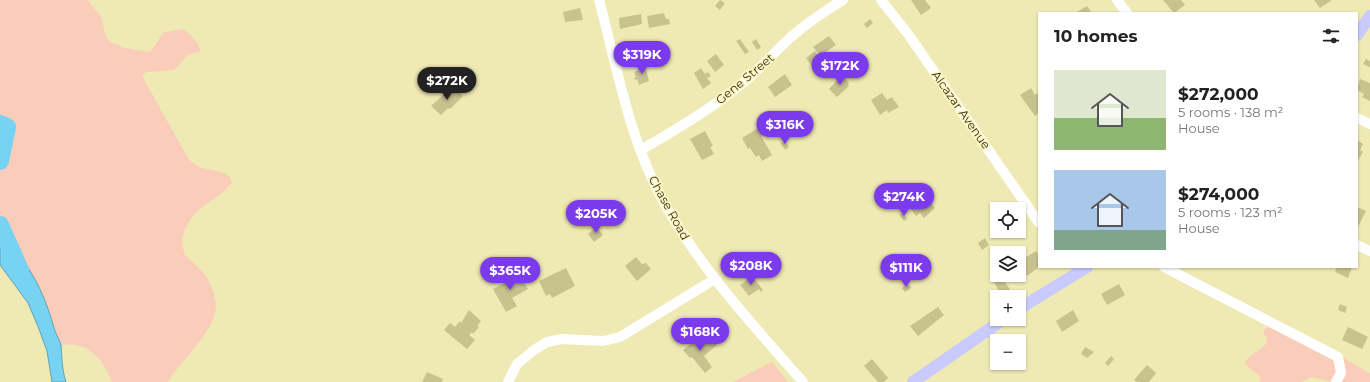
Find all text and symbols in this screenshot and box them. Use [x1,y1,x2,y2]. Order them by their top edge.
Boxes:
icon: filters [1320,25,1342,47]
text: 10 homes [1054,26,1138,46]
pin: $319K [614,41,670,75]
text: $319K [623,46,661,62]
street label: Gene Street [713,50,777,107]
pin: $172K [812,52,868,86]
text: $172K [821,57,859,73]
pin: $272K [419,67,475,101]
street label: Alcazar Avenue [929,68,994,152]
text: $272K [426,72,468,88]
text: $272,000 [1178,84,1258,104]
icon: home [1086,86,1134,134]
text: 5 rooms · 138 m² [1178,104,1283,120]
pin: $316K [757,111,813,145]
text: $316K [766,116,804,132]
text: House [1178,120,1220,136]
street label: Chase Road [646,173,693,243]
pin: $274K [876,183,932,217]
text: $274,000 [1178,184,1259,204]
icon: home [1086,186,1134,234]
text: $274K [883,188,925,204]
pin: $205K [568,200,624,234]
map controls [990,202,1026,370]
button: locate [990,202,1026,238]
text: 5 rooms · 123 m² [1178,204,1283,220]
text: $205K [575,205,617,221]
text: House [1178,220,1220,236]
button: layers [990,246,1026,282]
pin: $208K [723,252,779,286]
pin: $111K [878,254,934,288]
pin: $365K [482,257,538,291]
text: $208K [730,257,773,273]
text: $111K [889,259,923,275]
text: $365K [489,262,531,278]
button: + [990,290,1026,326]
pin: $168K [672,318,728,352]
text: $168K [680,323,720,339]
button: − [990,334,1026,370]

